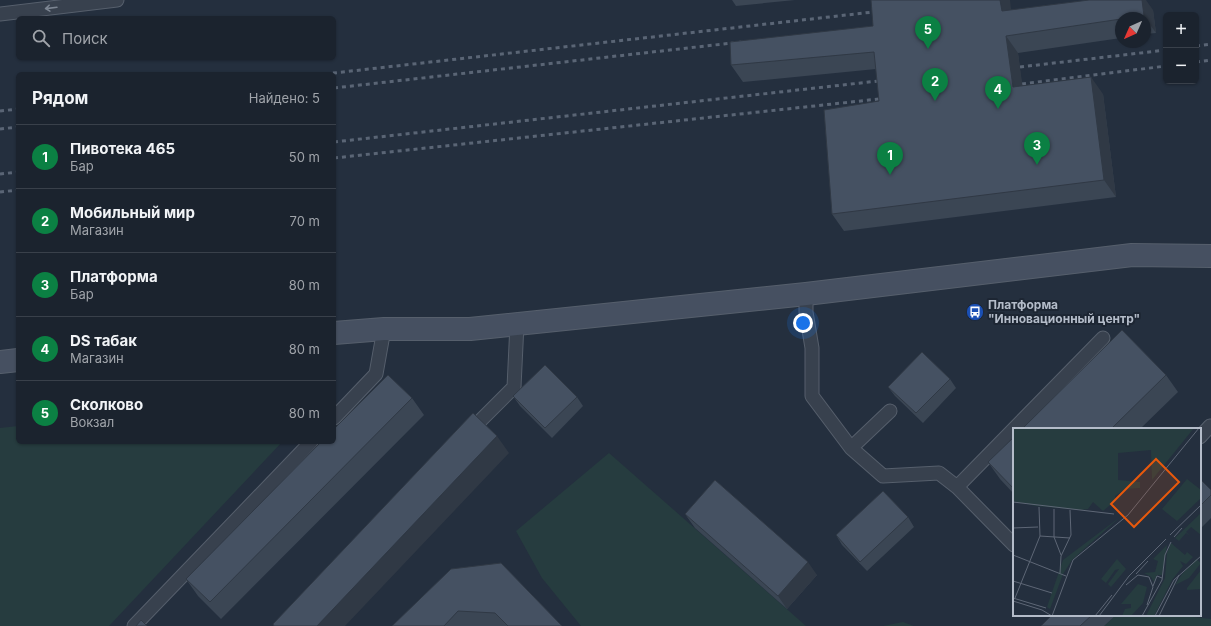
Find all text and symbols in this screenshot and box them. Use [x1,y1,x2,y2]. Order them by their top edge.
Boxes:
one-way arrow [45,4,58,12]
north arrow [1115,12,1151,48]
map controls [1163,12,1199,84]
button: + [1163,12,1199,48]
search box [16,16,336,60]
pin: 5 [915,16,941,49]
icon: search [30,27,52,49]
text: Поиск [62,29,108,48]
button: − [1163,48,1199,84]
pin: 2 [922,68,948,101]
pin: 4 [985,76,1011,109]
text: Рядом [32,88,88,108]
text: Найдено: 5 [249,90,320,106]
pin: 3 [1024,132,1050,165]
text: Пивотека 465 [70,139,175,158]
pin: 1 [877,142,903,175]
text: 1 [42,149,48,165]
text: 50 m [289,149,320,165]
text: Бар [70,158,94,174]
text: Мобильный мир [70,203,195,222]
text: 2 [41,213,49,229]
text: 70 m [290,213,320,229]
text: Магазин [70,222,124,238]
text: Платформа [70,267,158,286]
text: 3 [41,277,49,293]
text: 80 m [289,277,320,293]
text: Бар [70,286,94,302]
place label: Платформа "Инновационный центр" [988,297,1140,326]
bus stop icon: Платформа "Инновационный центр" [965,302,985,322]
your location [793,313,813,333]
text: DS табак [70,331,137,350]
text: 4 [41,341,49,357]
text: 80 m [289,341,320,357]
text: Магазин [70,350,124,366]
text: Сколково [70,395,143,414]
text: 5 [41,405,49,421]
text: 80 m [289,405,320,421]
text: Вокзал [70,414,114,430]
inset map [1013,428,1201,616]

